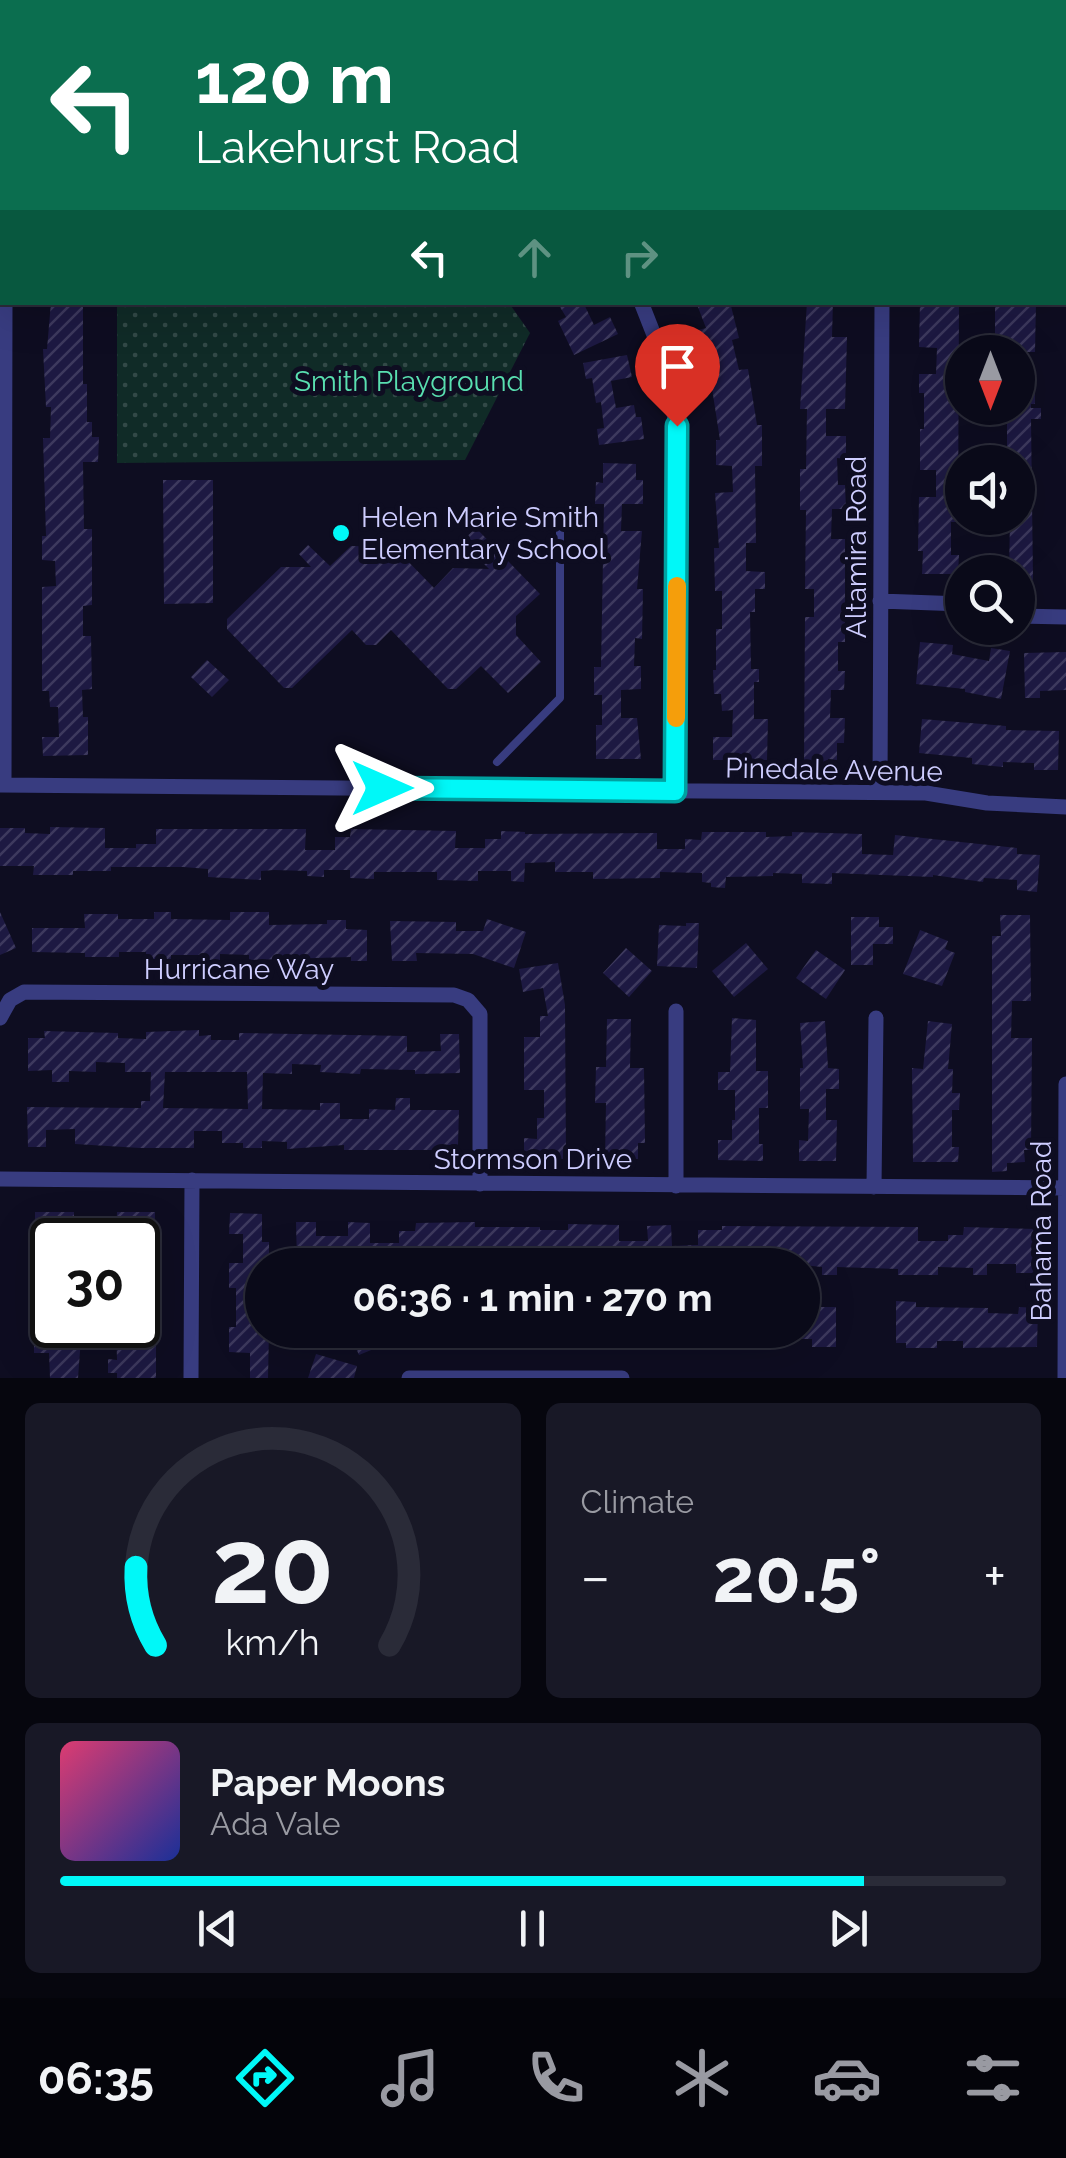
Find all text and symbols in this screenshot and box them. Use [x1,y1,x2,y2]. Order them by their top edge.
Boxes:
text: 120 m [195,37,394,119]
icon: left [30,40,160,170]
text: Lakehurst Road [195,121,520,174]
icon: left [402,230,457,285]
icon: ahead [507,230,562,285]
icon: right [612,230,667,285]
pin [635,324,720,427]
north arrow [945,335,1035,425]
map controls [945,335,1035,645]
icon: arrive [650,339,705,394]
park label: Smith Playground [294,365,524,398]
button: sound [945,445,1035,535]
street label: Altamira Road [840,456,873,638]
place label: Helen Marie Smith Elementary School [361,501,606,566]
marker: Helen Marie Smith Elementary School [330,522,352,544]
button: search [945,555,1035,645]
position arrow [330,736,434,840]
street label: Pinedale Avenue [725,752,943,788]
street label: Hurricane Way [144,953,334,986]
street label: Bahama Road [1025,1141,1058,1321]
street label: Stormson Drive [434,1143,632,1176]
speed limit sign: 30 [30,1218,160,1348]
text: 06:36 · 1 min · 270 m [352,1275,713,1320]
text: Climate [581,1483,694,1520]
text: 20 [211,1505,334,1627]
text: 20.5° [713,1531,881,1620]
text: − [581,1544,610,1609]
text: + [983,1544,1006,1609]
text: km/h [226,1621,320,1663]
text: Paper Moons [210,1760,445,1805]
text: Ada Vale [210,1805,341,1842]
icon: previous [190,1901,245,1956]
icon: pause [505,1901,560,1956]
icon: next [821,1901,876,1956]
icon: directions [230,2043,300,2113]
icon: music [375,2043,445,2113]
icon: phone [521,2043,591,2113]
icon: climate [667,2043,737,2113]
icon: car [812,2043,882,2113]
icon: filters [958,2043,1028,2113]
text: 06:35 [38,2052,154,2105]

